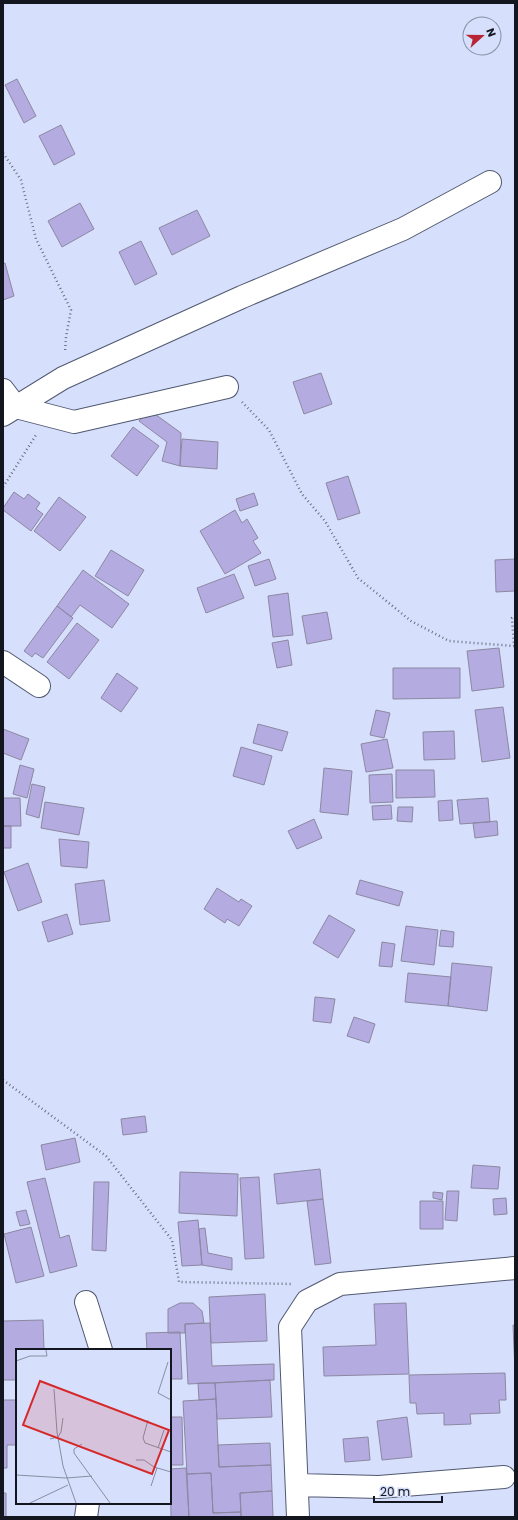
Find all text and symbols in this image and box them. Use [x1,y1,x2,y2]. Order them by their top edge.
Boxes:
north arrow [462,16,502,56]
text: N [482,26,500,39]
inset map [16,1349,171,1504]
scale bar [374,1478,442,1504]
text: 20 m [380,1483,410,1500]

